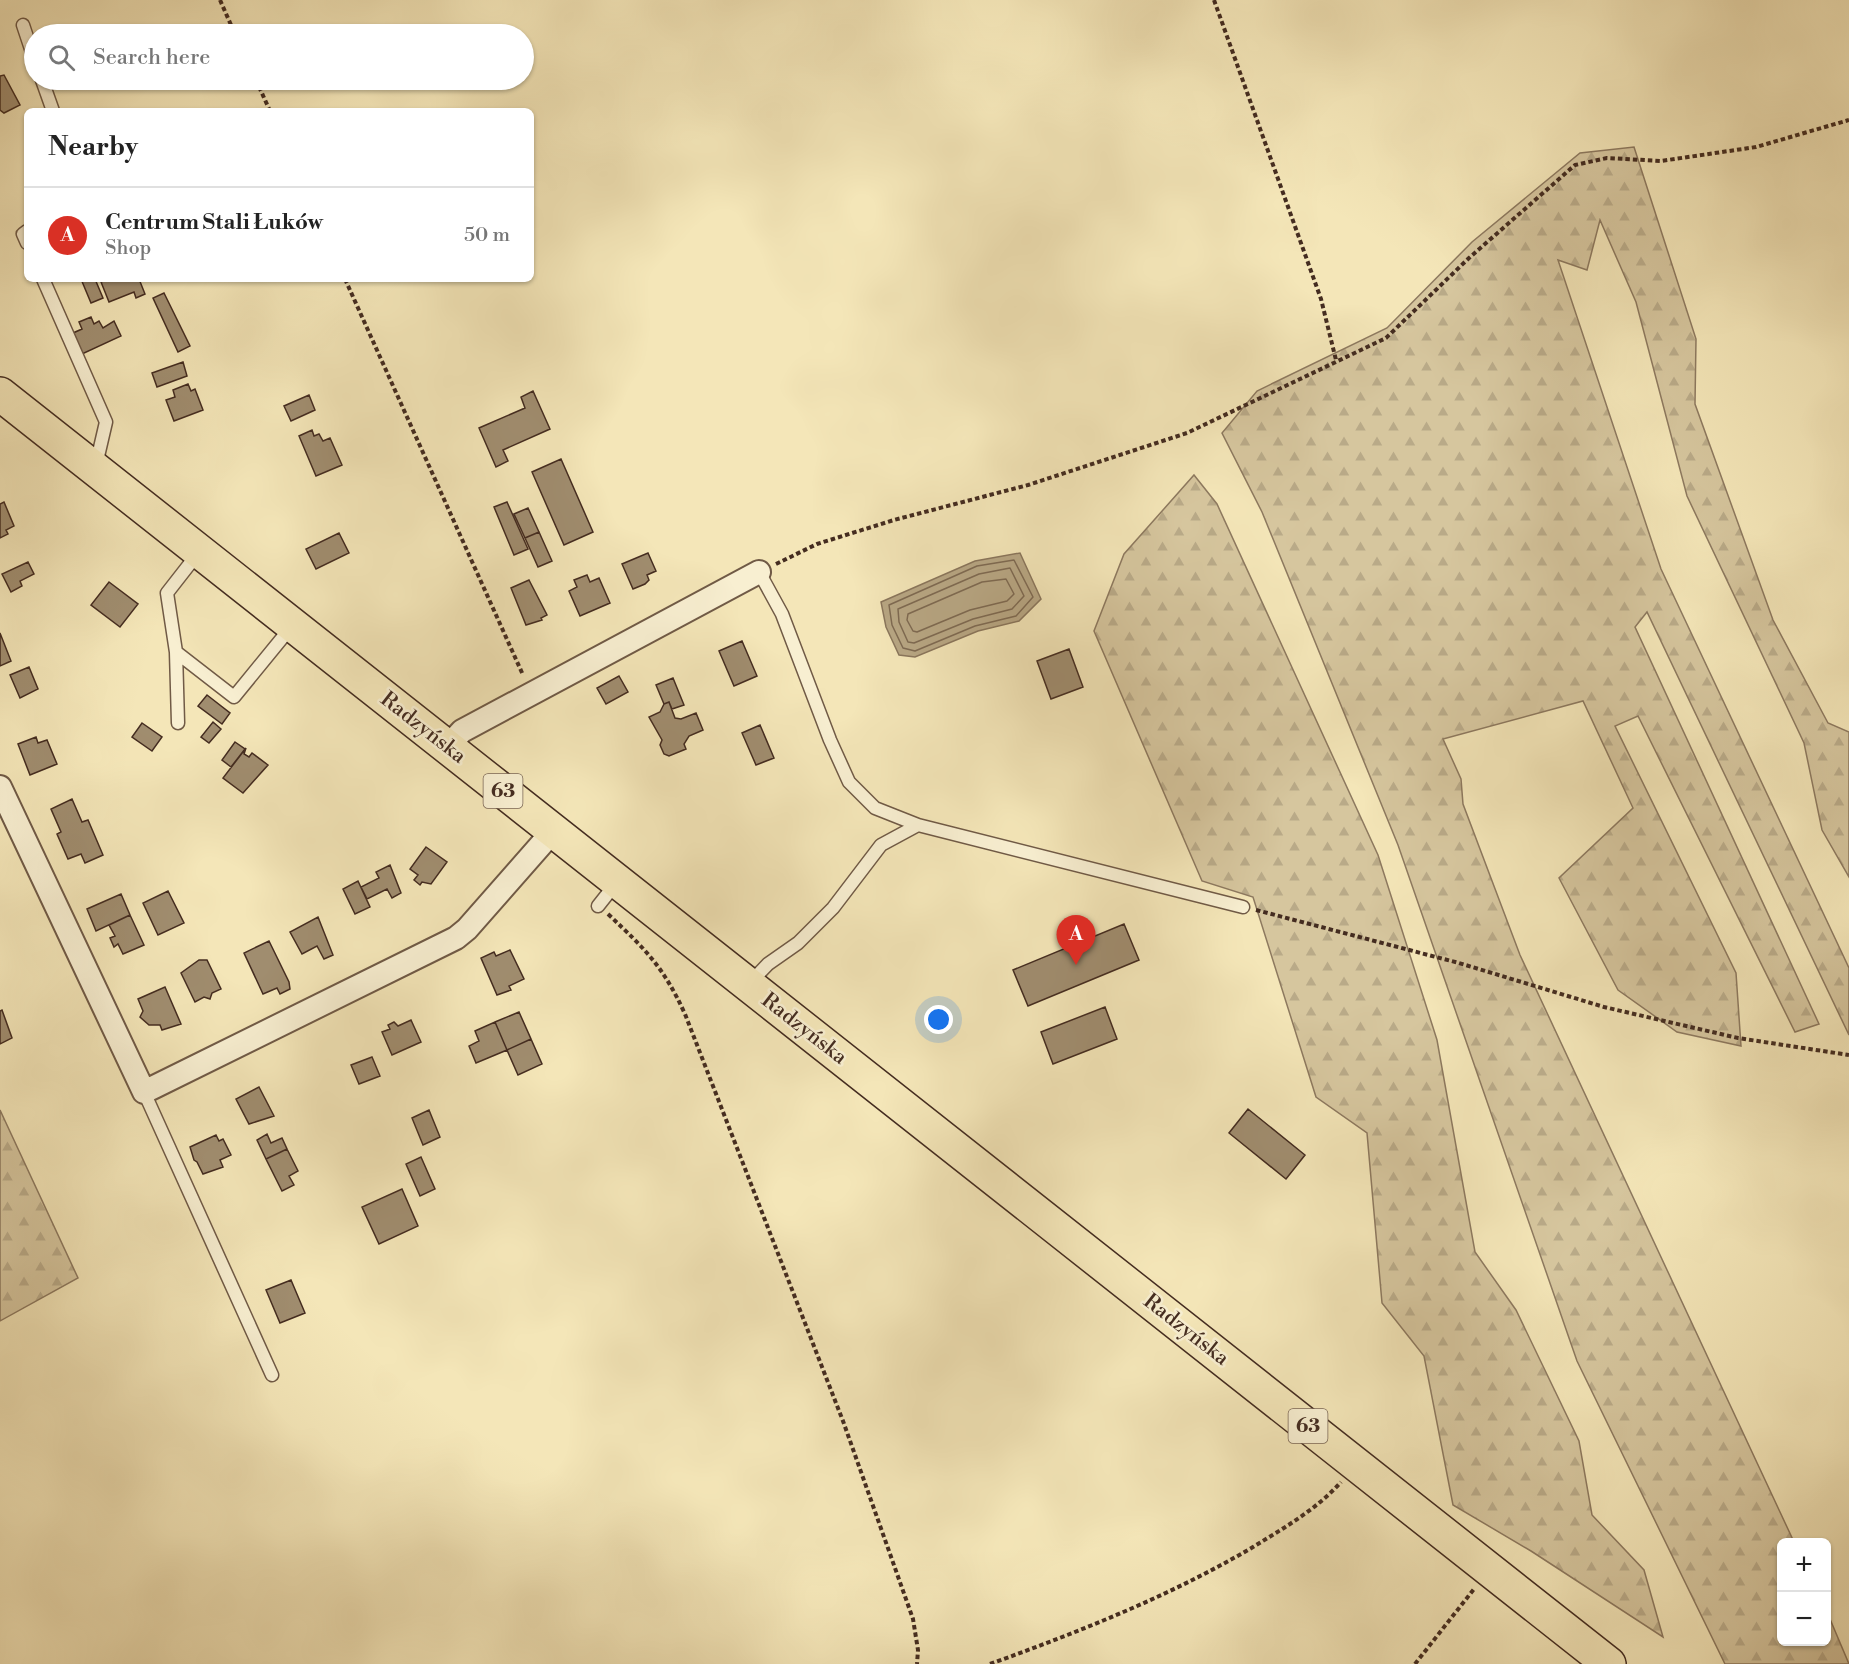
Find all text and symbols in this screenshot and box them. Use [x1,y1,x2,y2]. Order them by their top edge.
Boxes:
search box [24,24,534,90]
icon: search [45,41,78,74]
text: Search here [93,44,210,71]
text: Nearby [48,131,138,163]
text: Centrum Stali Łuków [105,209,323,236]
text: A [60,223,75,248]
text: 50 m [464,223,510,248]
text: Shop [105,236,151,261]
street label: Radzyńska [375,686,471,770]
road number: 63 [484,774,522,808]
pin: A [1056,916,1096,965]
street label: Radzyńska [756,987,852,1071]
your location [924,1005,953,1034]
street label: Radzyńska [1138,1288,1234,1372]
road number: 63 [1288,1409,1328,1443]
map controls [1777,1538,1831,1646]
button: + [1777,1538,1831,1592]
button: − [1777,1592,1831,1646]

